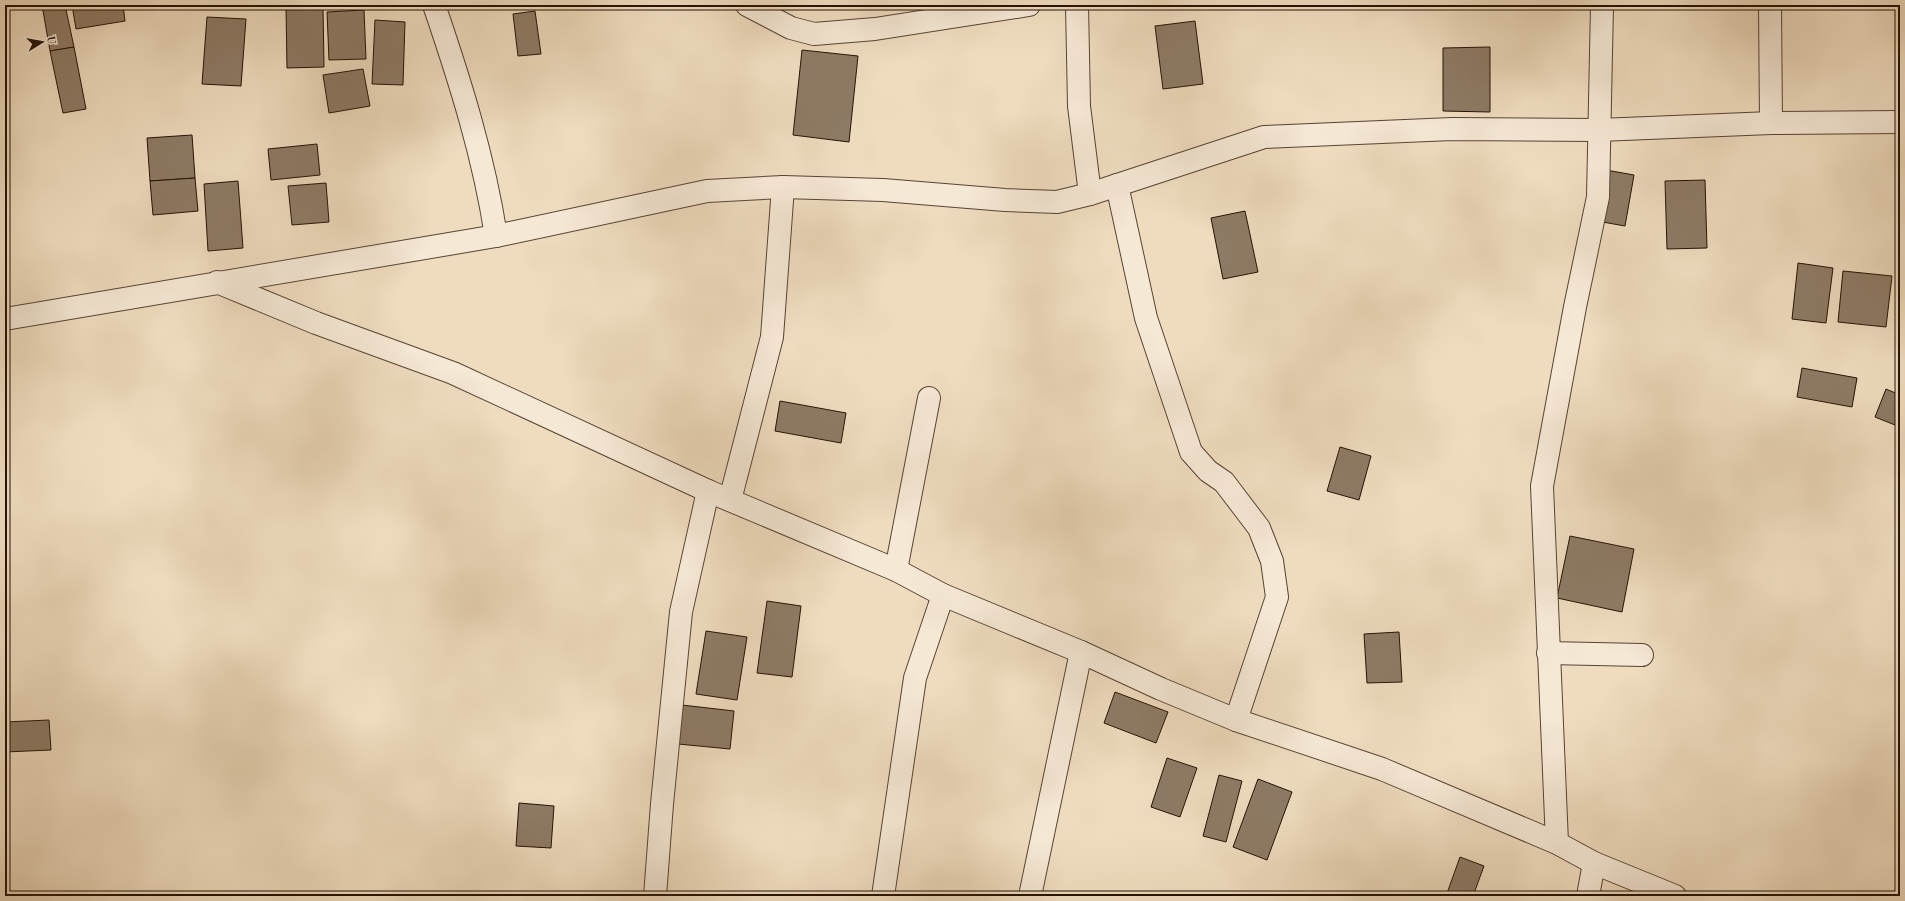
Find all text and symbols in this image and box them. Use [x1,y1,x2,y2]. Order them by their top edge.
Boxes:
north arrow [22,22,62,62]
text: U [44,35,57,46]

